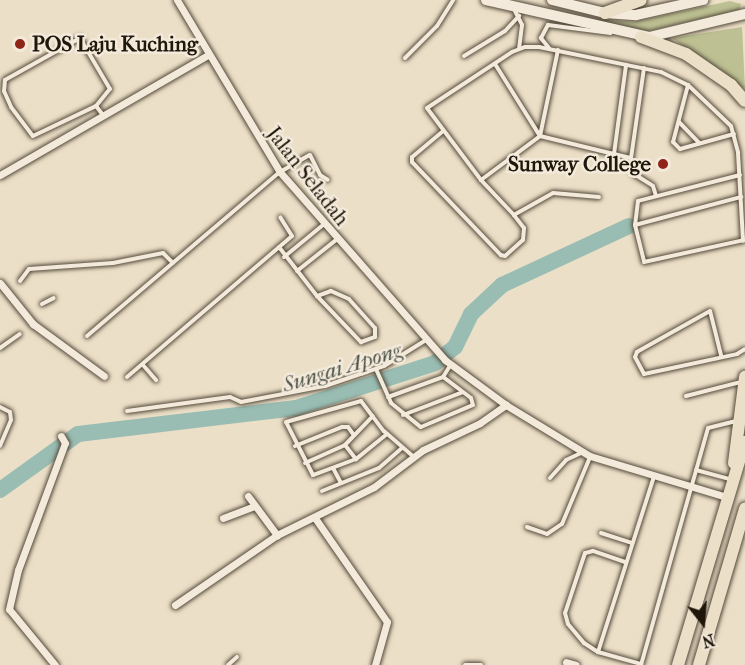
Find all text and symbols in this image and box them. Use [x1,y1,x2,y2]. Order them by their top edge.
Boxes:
place label: POS Laju Kuching [32,31,198,57]
marker: POS Laju Kuching [13,37,27,51]
street label: Jalan Seladah [261,121,355,231]
place label: Sunway College [508,151,651,177]
marker: Sunway College [656,157,670,171]
water label: Sungai Apong [279,337,405,399]
north arrow [673,593,733,653]
text: N [700,630,717,652]

